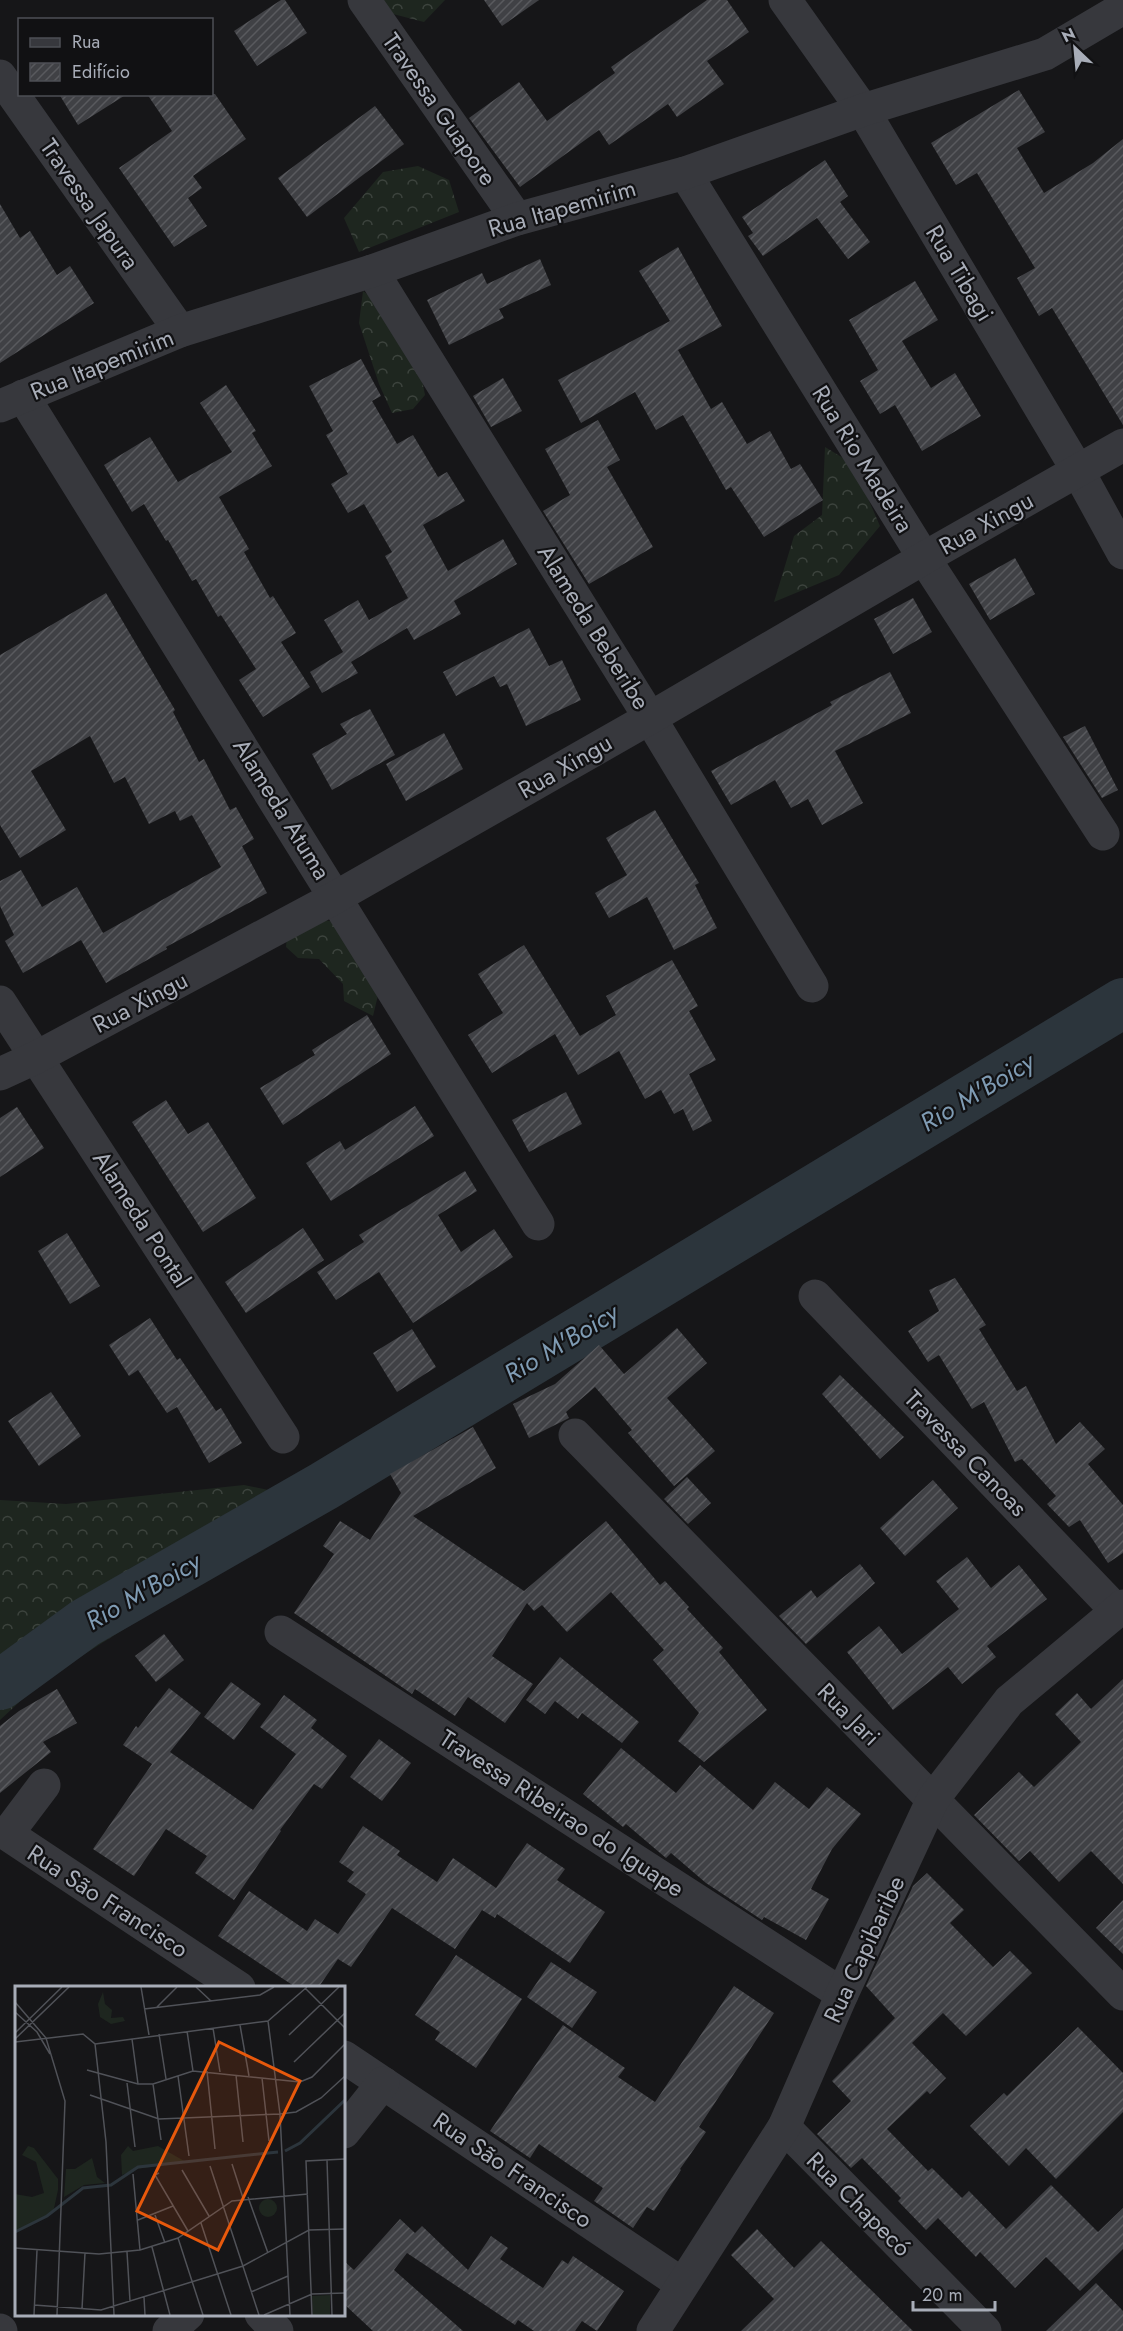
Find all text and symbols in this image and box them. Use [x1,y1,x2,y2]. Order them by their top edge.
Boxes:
legend [18,18,213,96]
north arrow [1045,18,1105,78]
text: N [1058,22,1079,48]
street label: Travessa Guapore [374,26,506,192]
text: Rua [72,29,100,55]
text: Edifício [72,59,130,85]
street label: Travessa Japura [32,131,148,277]
street label: Rua Itapemirim [484,170,640,246]
street label: Rua Tibagi [917,218,1003,328]
street label: Rua Itapemirim [25,319,179,409]
street label: Rua Rio Madeira [804,379,922,539]
street label: Rua Xingu [932,483,1040,563]
street label: Alameda Beberibe [529,538,659,716]
street label: Rua Xingu [512,725,618,807]
street label: Alameda Atuma [225,732,339,886]
street label: Rua Xingu [86,962,194,1042]
water label: Rio M'Boicy [913,1042,1043,1141]
street label: Alameda Pontal [84,1143,200,1295]
water label: Rio M'Boicy [497,1293,627,1392]
street label: Travessa Canoas [896,1382,1036,1524]
water label: Rio M'Boicy [78,1542,209,1639]
street label: Rua Jari [810,1675,888,1753]
street label: Travessa Ribeirao do Iguape [433,1721,691,1905]
street label: Rua São Francisco [21,1836,195,1966]
street label: Rua Capibaribe [815,1870,913,2028]
inset map [15,1986,345,2316]
street label: Rua São Francisco [426,2104,600,2236]
street label: Rua Chapecó [799,2144,919,2264]
scale bar [913,2274,996,2312]
text: 20 m [922,2282,962,2308]

